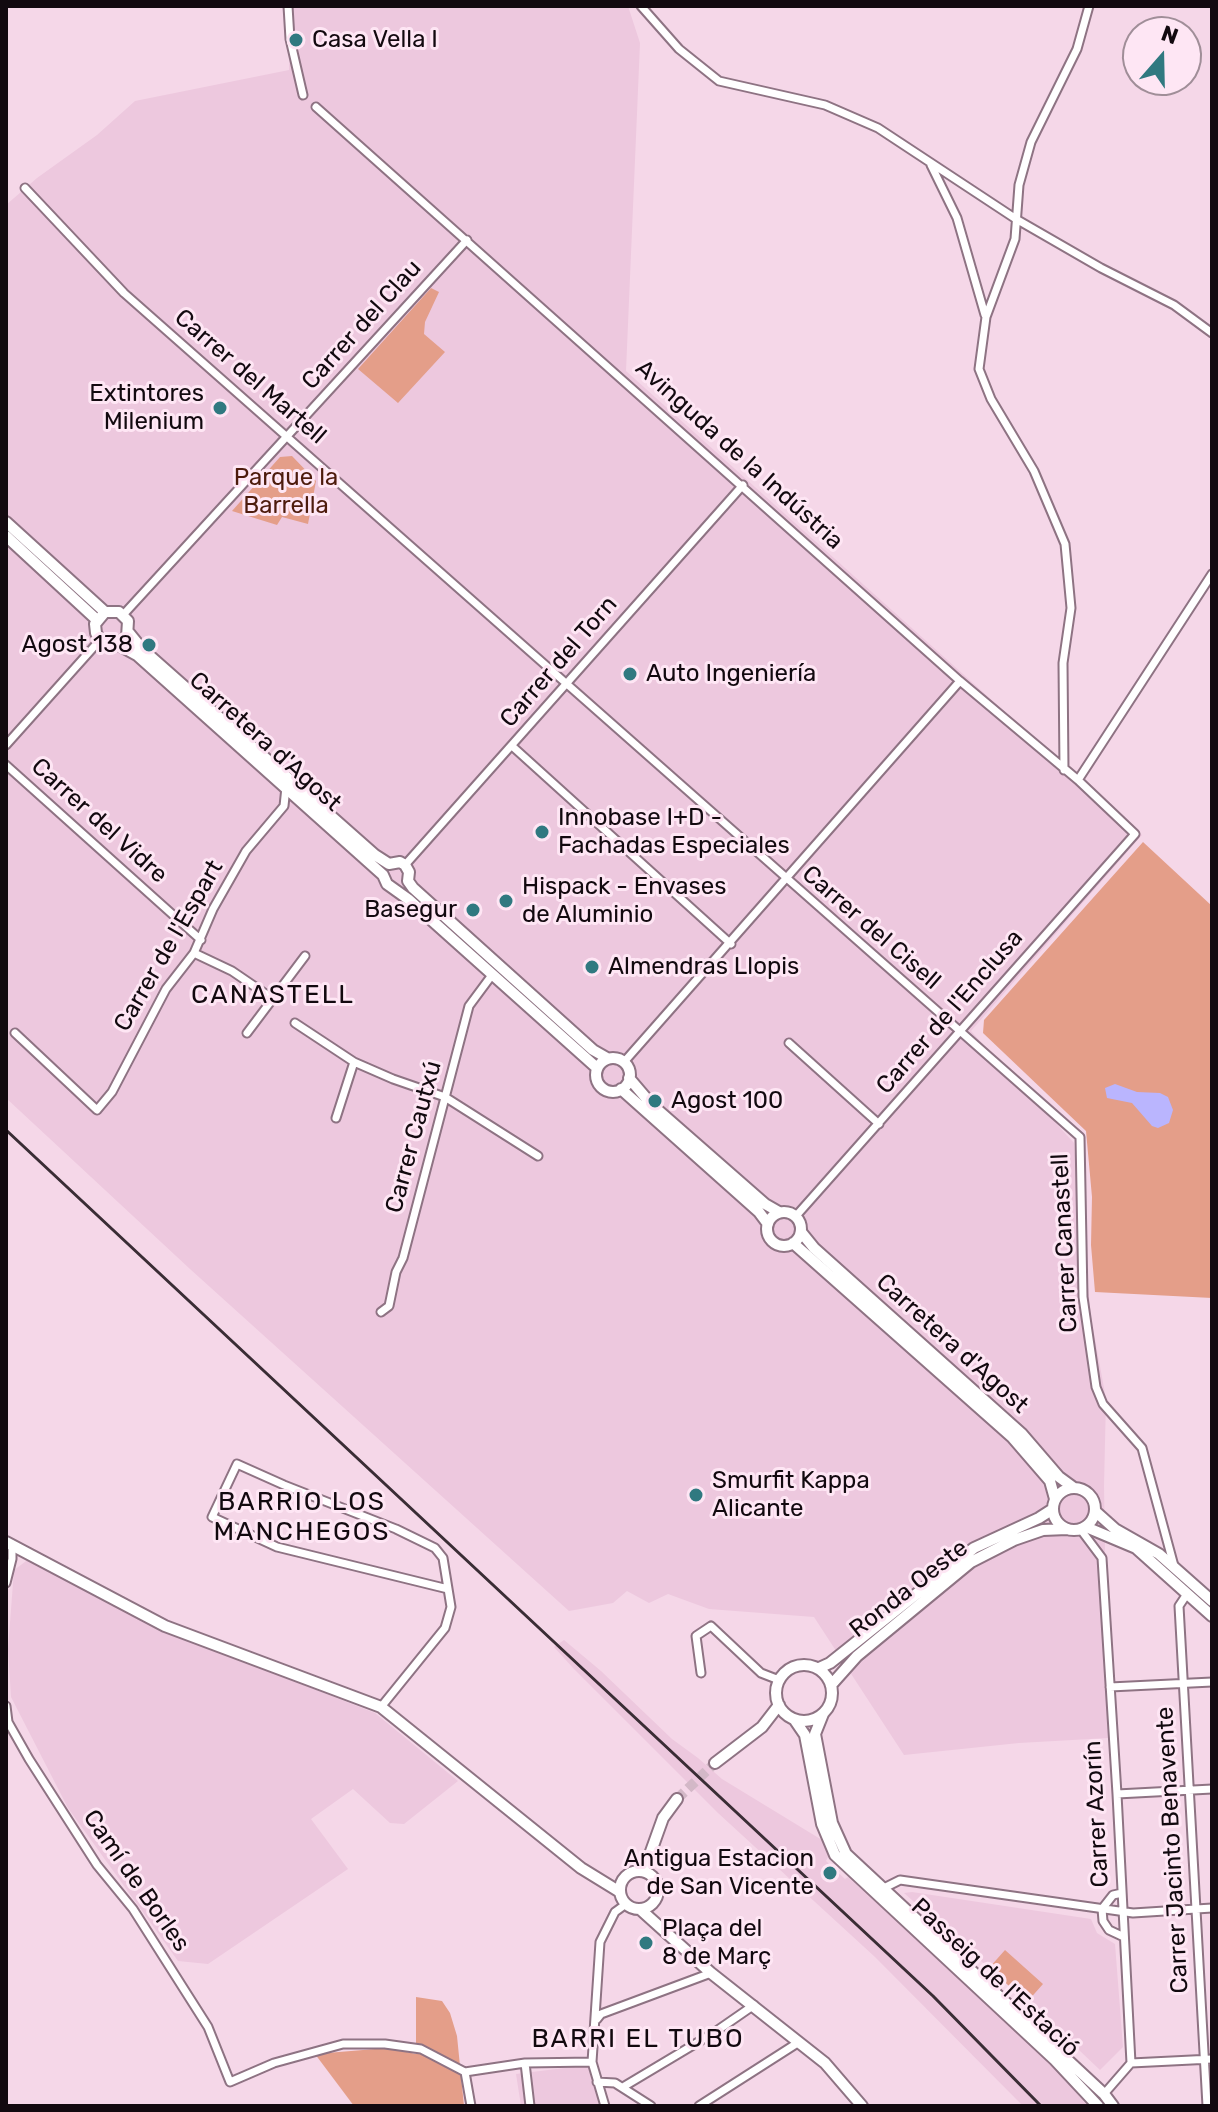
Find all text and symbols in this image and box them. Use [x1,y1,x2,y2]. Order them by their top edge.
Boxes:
north arrow [1122,16,1202,96]
text: N [1158,19,1182,50]
place label: Casa Vella I [312,26,438,54]
marker: Casa Vella I [287,31,305,49]
street label: Carrer del Clau [296,254,428,396]
street label: Carrer del Martell [168,303,332,451]
street label: Avinguda de la Indústria [629,354,849,556]
place label: Extintores Milenium [89,380,204,436]
marker: Extintores Milenium [211,399,229,417]
park label: Parque la Barrella [234,464,338,520]
street label: Carrer del Torn [494,591,624,733]
place label: Agost 138 [22,631,133,659]
marker: Agost 138 [140,636,158,654]
place label: Auto Ingeniería [646,660,816,688]
marker: Auto Ingeniería [621,665,639,683]
street label: Carretera d'Agost [183,666,347,818]
street label: Carrer del Vidre [25,752,173,890]
place label: Innobase I+D - Fachadas Especiales [558,804,790,860]
marker: Innobase I+D - Fachadas Especiales [533,823,551,841]
street label: Carrer de l'Espart [108,855,230,1037]
street label: Carrer del Cisell [796,860,946,996]
place label: Hispack - Envases de Aluminio [522,873,726,929]
marker: Hispack - Envases de Aluminio [497,892,515,910]
place label: Basegur [364,896,457,924]
marker: Basegur [464,901,482,919]
street label: Carrer de l'Enclusa [871,924,1029,1100]
place label: Almendras Llopis [608,953,799,981]
marker: Almendras Llopis [583,958,601,976]
district label: CANASTELL [191,979,355,1011]
street label: Carrer Cautxú [380,1058,448,1216]
place label: Agost 100 [671,1087,783,1115]
marker: Agost 100 [646,1092,664,1110]
street label: Carrer Canastell [1046,1153,1084,1333]
street label: Carretera d'Agost [870,1268,1034,1420]
place label: Smurfit Kappa Alicante [712,1467,870,1523]
district label: BARRIO LOS MANCHEGOS [213,1486,391,1548]
marker: Smurfit Kappa Alicante [687,1486,705,1504]
street label: Ronda Oeste [844,1534,974,1644]
street label: Carrer Jacinto Benavente [1151,1706,1195,1994]
street label: Carrer Azorín [1079,1740,1115,1888]
street label: Camí de Borles [77,1805,195,1957]
place label: Antigua Estacion de San Vicente [624,1845,814,1901]
marker: Antigua Estacion de San Vicente [821,1864,839,1882]
street label: Passeig de l'Estació [905,1893,1085,2063]
place label: Plaça del 8 de Març [662,1915,771,1971]
marker: Plaça del 8 de Març [637,1934,655,1952]
district label: BARRI EL TUBO [531,2023,745,2055]

